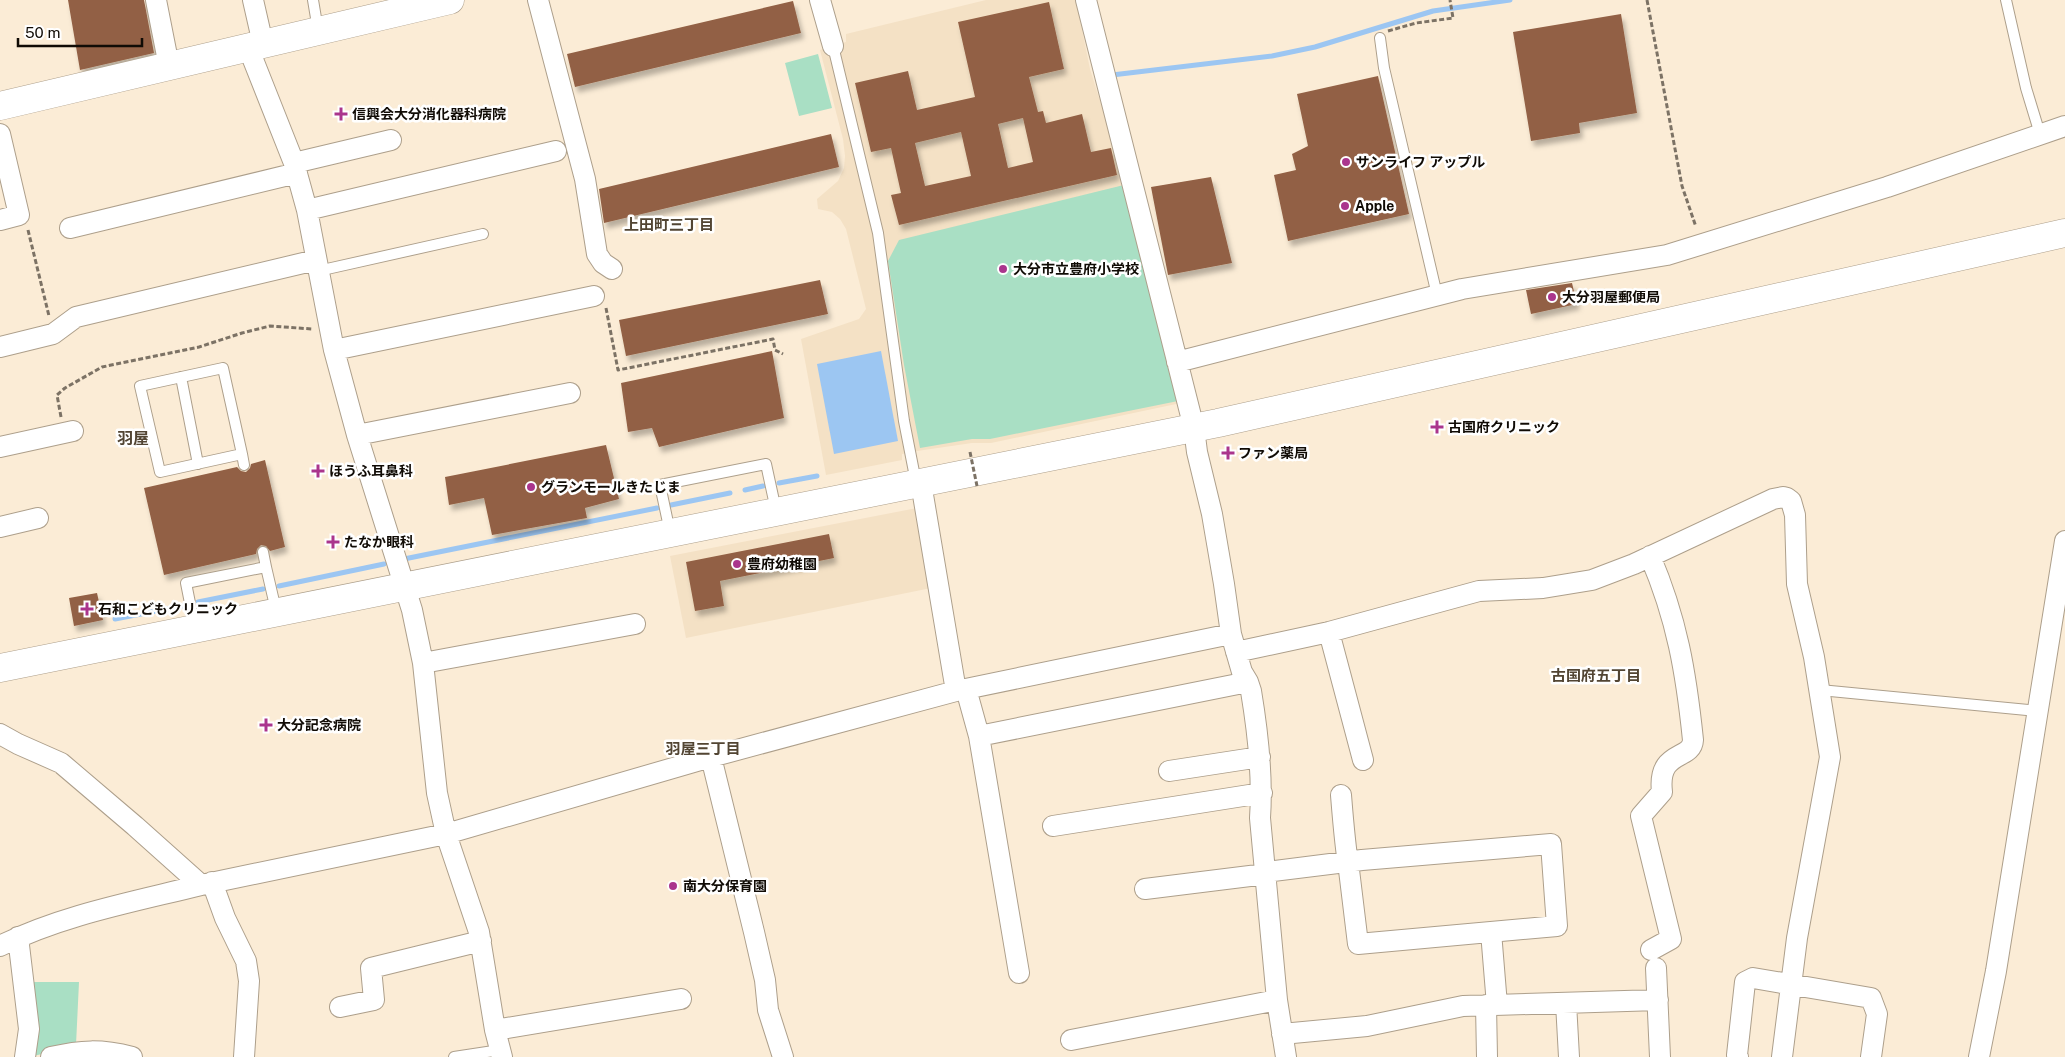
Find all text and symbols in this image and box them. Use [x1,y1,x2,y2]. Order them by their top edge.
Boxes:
scale bar [18,15,141,47]
text: 50 m [25,24,60,41]
place label: 信興会大分消化器科病院 [352,106,506,122]
marker: 信興会大分消化器科病院 [334,107,348,121]
place label: サンライフ アップル [1356,154,1485,170]
marker: サンライフ アップル [1340,156,1352,168]
place label: Apple [1355,198,1394,214]
marker: Apple [1339,200,1351,212]
district label: 上田町三丁目 [624,216,714,233]
place label: 大分市立豊府小学校 [1013,261,1139,277]
marker: 大分市立豊府小学校 [997,263,1009,275]
place label: 大分羽屋郵便局 [1562,289,1660,305]
marker: 大分羽屋郵便局 [1546,291,1558,303]
place label: 古国府クリニック [1448,419,1560,435]
marker: 古国府クリニック [1430,420,1444,434]
district label: 羽屋 [117,429,149,448]
place label: ファン薬局 [1238,445,1308,461]
marker: ファン薬局 [1222,447,1234,459]
place label: ほうふ耳鼻科 [329,463,413,479]
marker: ほうふ耳鼻科 [311,464,325,478]
place label: グランモールきたじま [541,479,681,495]
marker: グランモールきたじま [525,481,537,493]
place label: たなか眼科 [344,534,414,550]
marker: たなか眼科 [326,535,340,549]
place label: 豊府幼稚園 [747,556,817,572]
marker: 豊府幼稚園 [731,558,743,570]
place label: 石和こどもクリニック [98,601,238,617]
marker: 石和こどもクリニック [80,602,94,616]
district label: 古国府五丁目 [1551,667,1641,684]
place label: 大分記念病院 [277,717,361,733]
marker: 大分記念病院 [259,718,273,732]
district label: 羽屋三丁目 [665,740,741,757]
place label: 南大分保育園 [683,878,767,894]
marker: 南大分保育園 [667,880,679,892]

